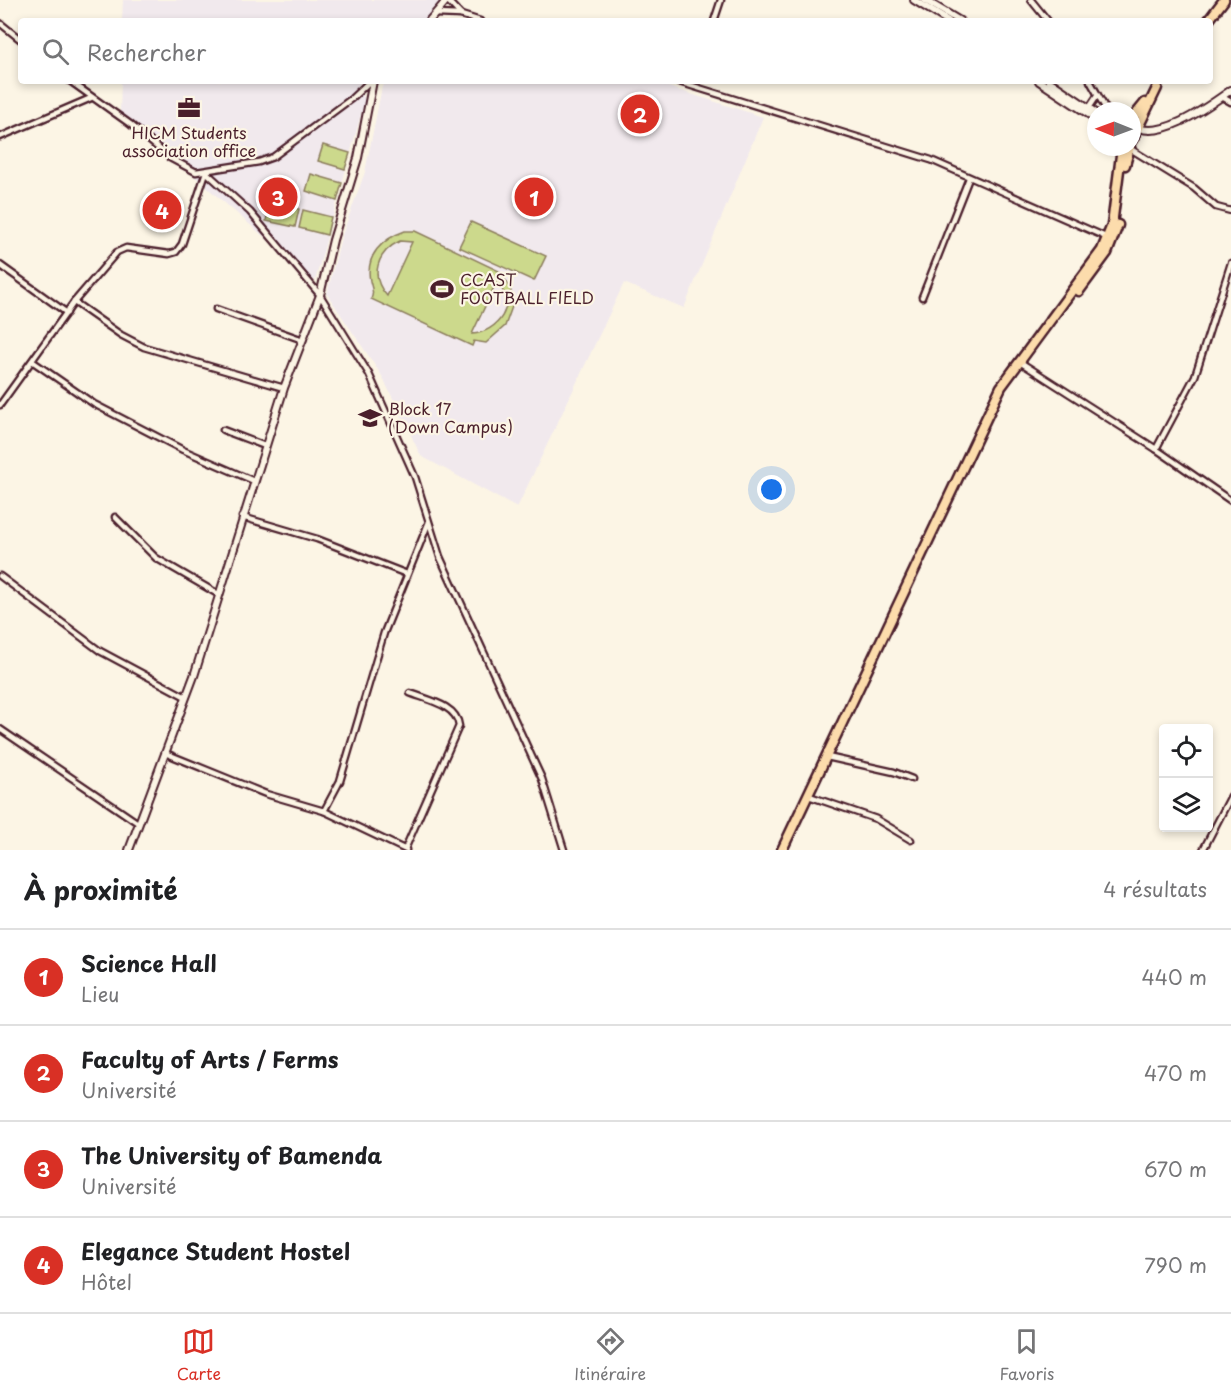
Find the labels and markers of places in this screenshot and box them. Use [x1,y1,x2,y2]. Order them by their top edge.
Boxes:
pin: 2 [620,92,660,136]
office icon: HICM Students association office [176,95,202,121]
place label: HICM Students association office [122,120,256,162]
pin: 3 [258,174,298,220]
pin: 1 [514,174,554,220]
pin: 4 [142,188,182,232]
place label: CCAST FOOTBALL FIELD [460,267,594,309]
sports icon: CCAST FOOTBALL FIELD [429,276,455,302]
place label: Block 17 (Down Campus) [388,396,513,438]
school or university icon: Block 17 (Down Campus) [357,405,383,431]

